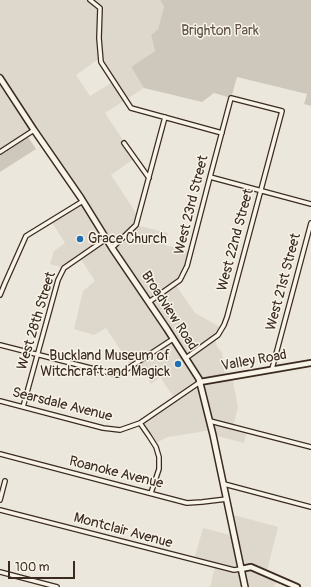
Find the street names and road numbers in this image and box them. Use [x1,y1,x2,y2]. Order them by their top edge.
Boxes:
street label: West 23rd Street [172,154,212,256]
street label: West 22nd Street [214,187,258,293]
street label: West 21st Street [263,232,305,332]
street label: Broadview Road [137,268,201,354]
street label: West 28th Street [14,270,60,372]
street label: Valley Road [220,347,288,375]
street label: Searsdale Avenue [10,384,114,426]
street label: Roanoke Avenue [67,453,165,493]
street label: Montclair Avenue [72,510,174,552]

